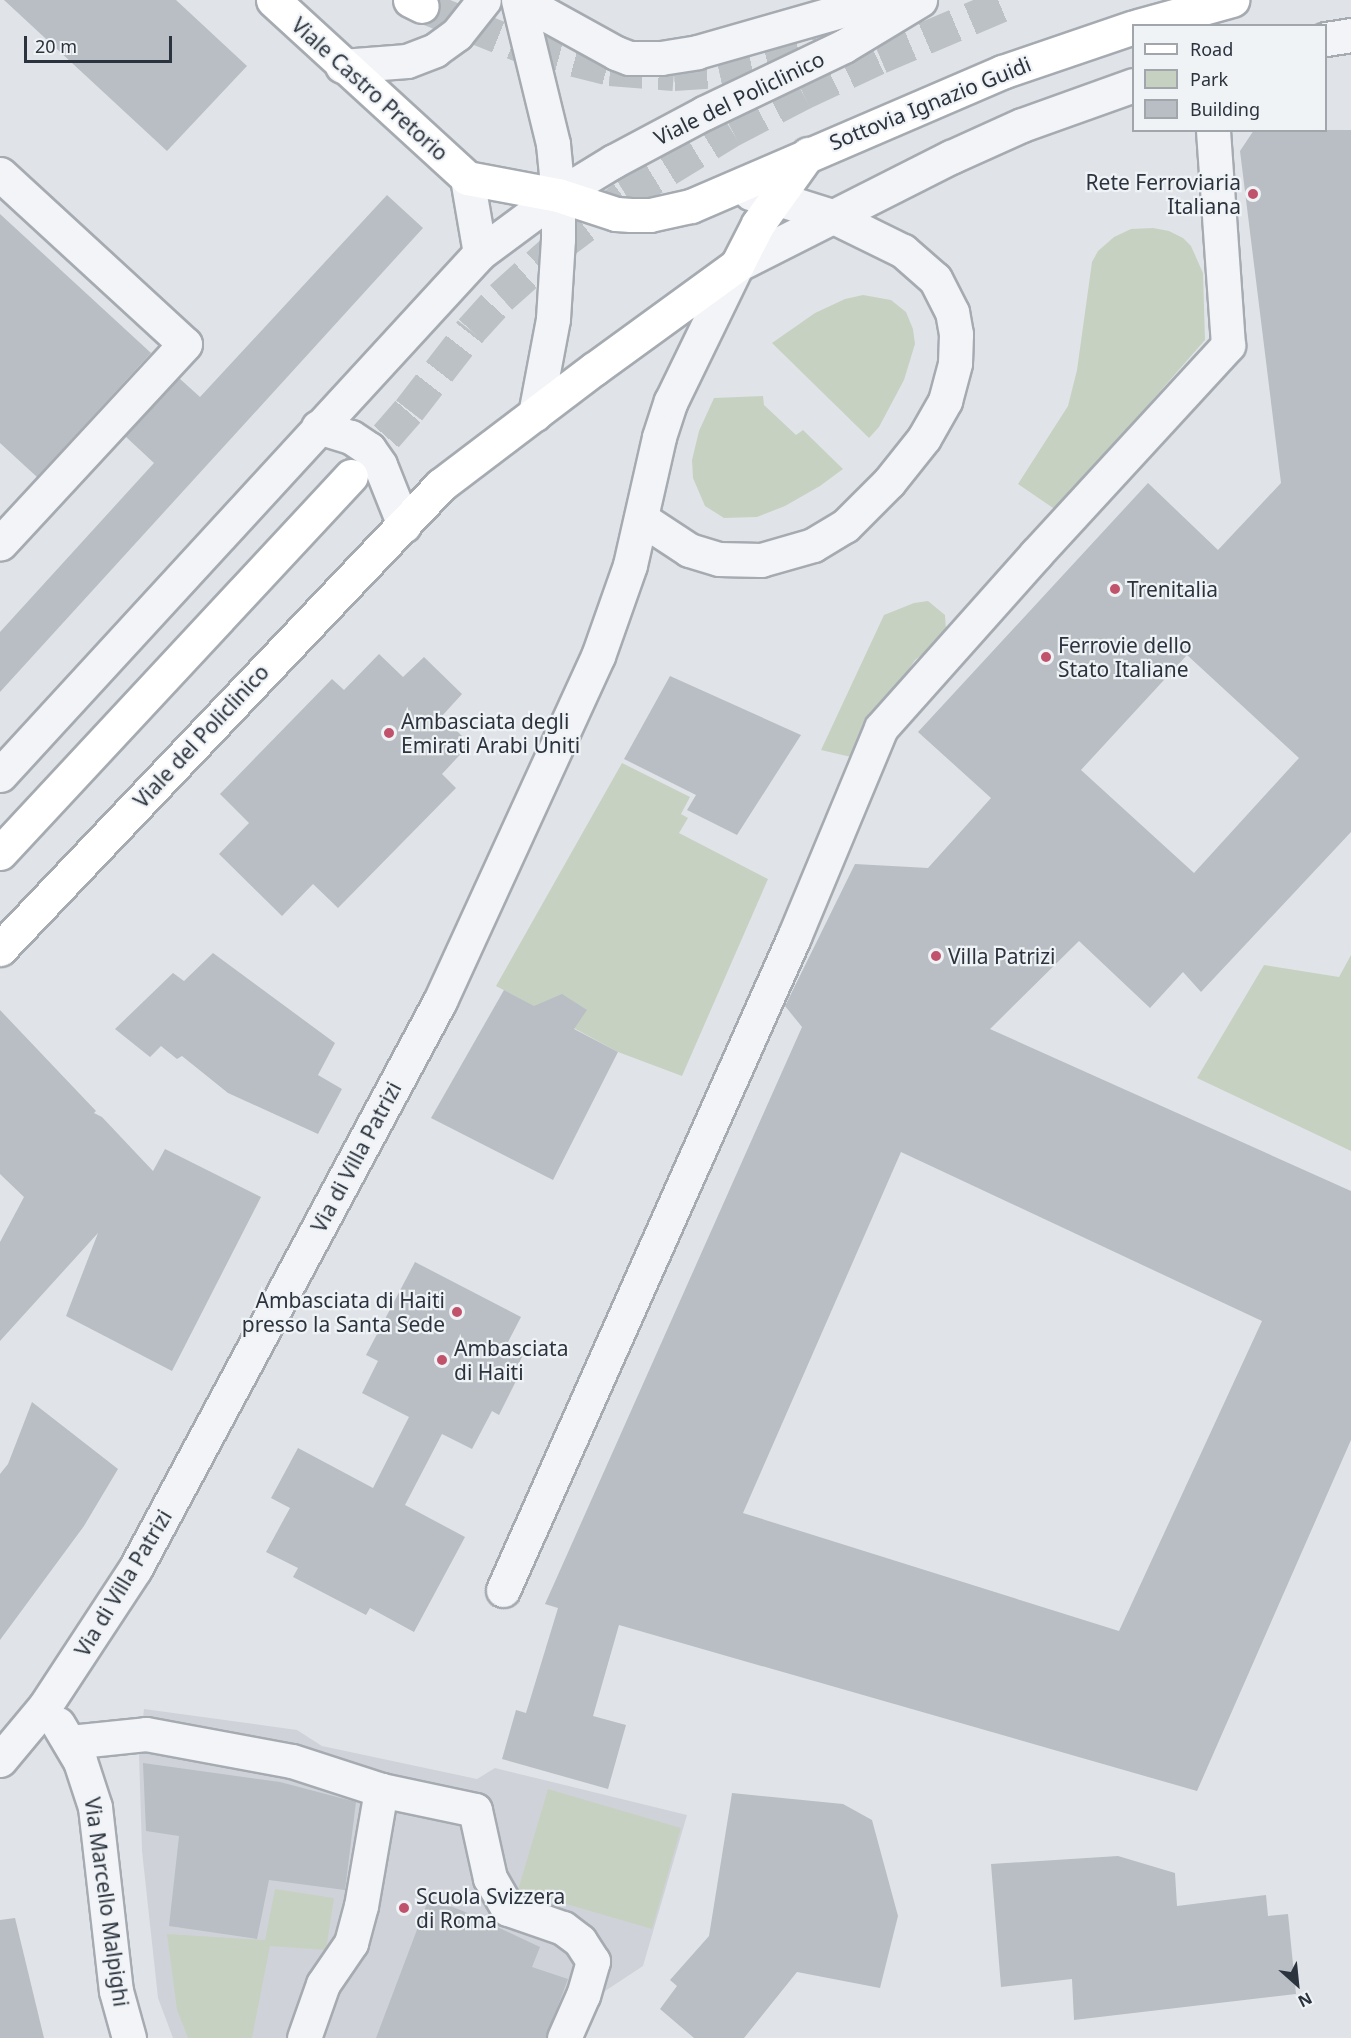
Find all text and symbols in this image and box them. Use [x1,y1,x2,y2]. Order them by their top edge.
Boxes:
street label: Viale Castro Pretorio [287,12,453,166]
scale bar [27,24,176,62]
legend [1132,24,1327,132]
text: 20 m [35,34,77,58]
text: Road [1190,37,1233,61]
street label: Viale del Policlinico [650,46,828,150]
street label: Sottovia Ignazio Guidi [825,51,1035,155]
text: Park [1190,67,1228,91]
text: Building [1190,97,1260,121]
place label: Rete Ferroviaria Italiana [1086,169,1241,219]
marker: Rete Ferroviaria Italiana [1246,187,1260,201]
place label: Trenitalia [1127,576,1218,602]
marker: Trenitalia [1108,582,1122,596]
place label: Ferrovie dello Stato Italiane [1058,632,1192,682]
marker: Ferrovie dello Stato Italiane [1039,650,1053,664]
street label: Viale del Policlinico [128,659,274,813]
place label: Ambasciata degli Emirati Arabi Uniti [401,708,580,758]
marker: Ambasciata degli Emirati Arabi Uniti [382,726,396,740]
place label: Villa Patrizi [948,943,1056,969]
marker: Villa Patrizi [929,949,943,963]
street label: Via di Villa Patrizi [306,1078,406,1236]
place label: Ambasciata di Haiti presso la Santa Sede [242,1287,445,1337]
marker: Ambasciata di Haiti presso la Santa Sede [450,1305,464,1319]
place label: Ambasciata di Haiti [454,1335,568,1385]
marker: Ambasciata di Haiti [435,1353,449,1367]
street label: Via di Villa Patrizi [69,1505,177,1661]
street label: Via Marcello Malpighi [80,1796,134,2008]
place label: Scuola Svizzera di Roma [416,1883,565,1933]
marker: Scuola Svizzera di Roma [397,1901,411,1915]
north arrow [1267,1954,1327,2014]
text: N [1294,1987,1316,2013]

